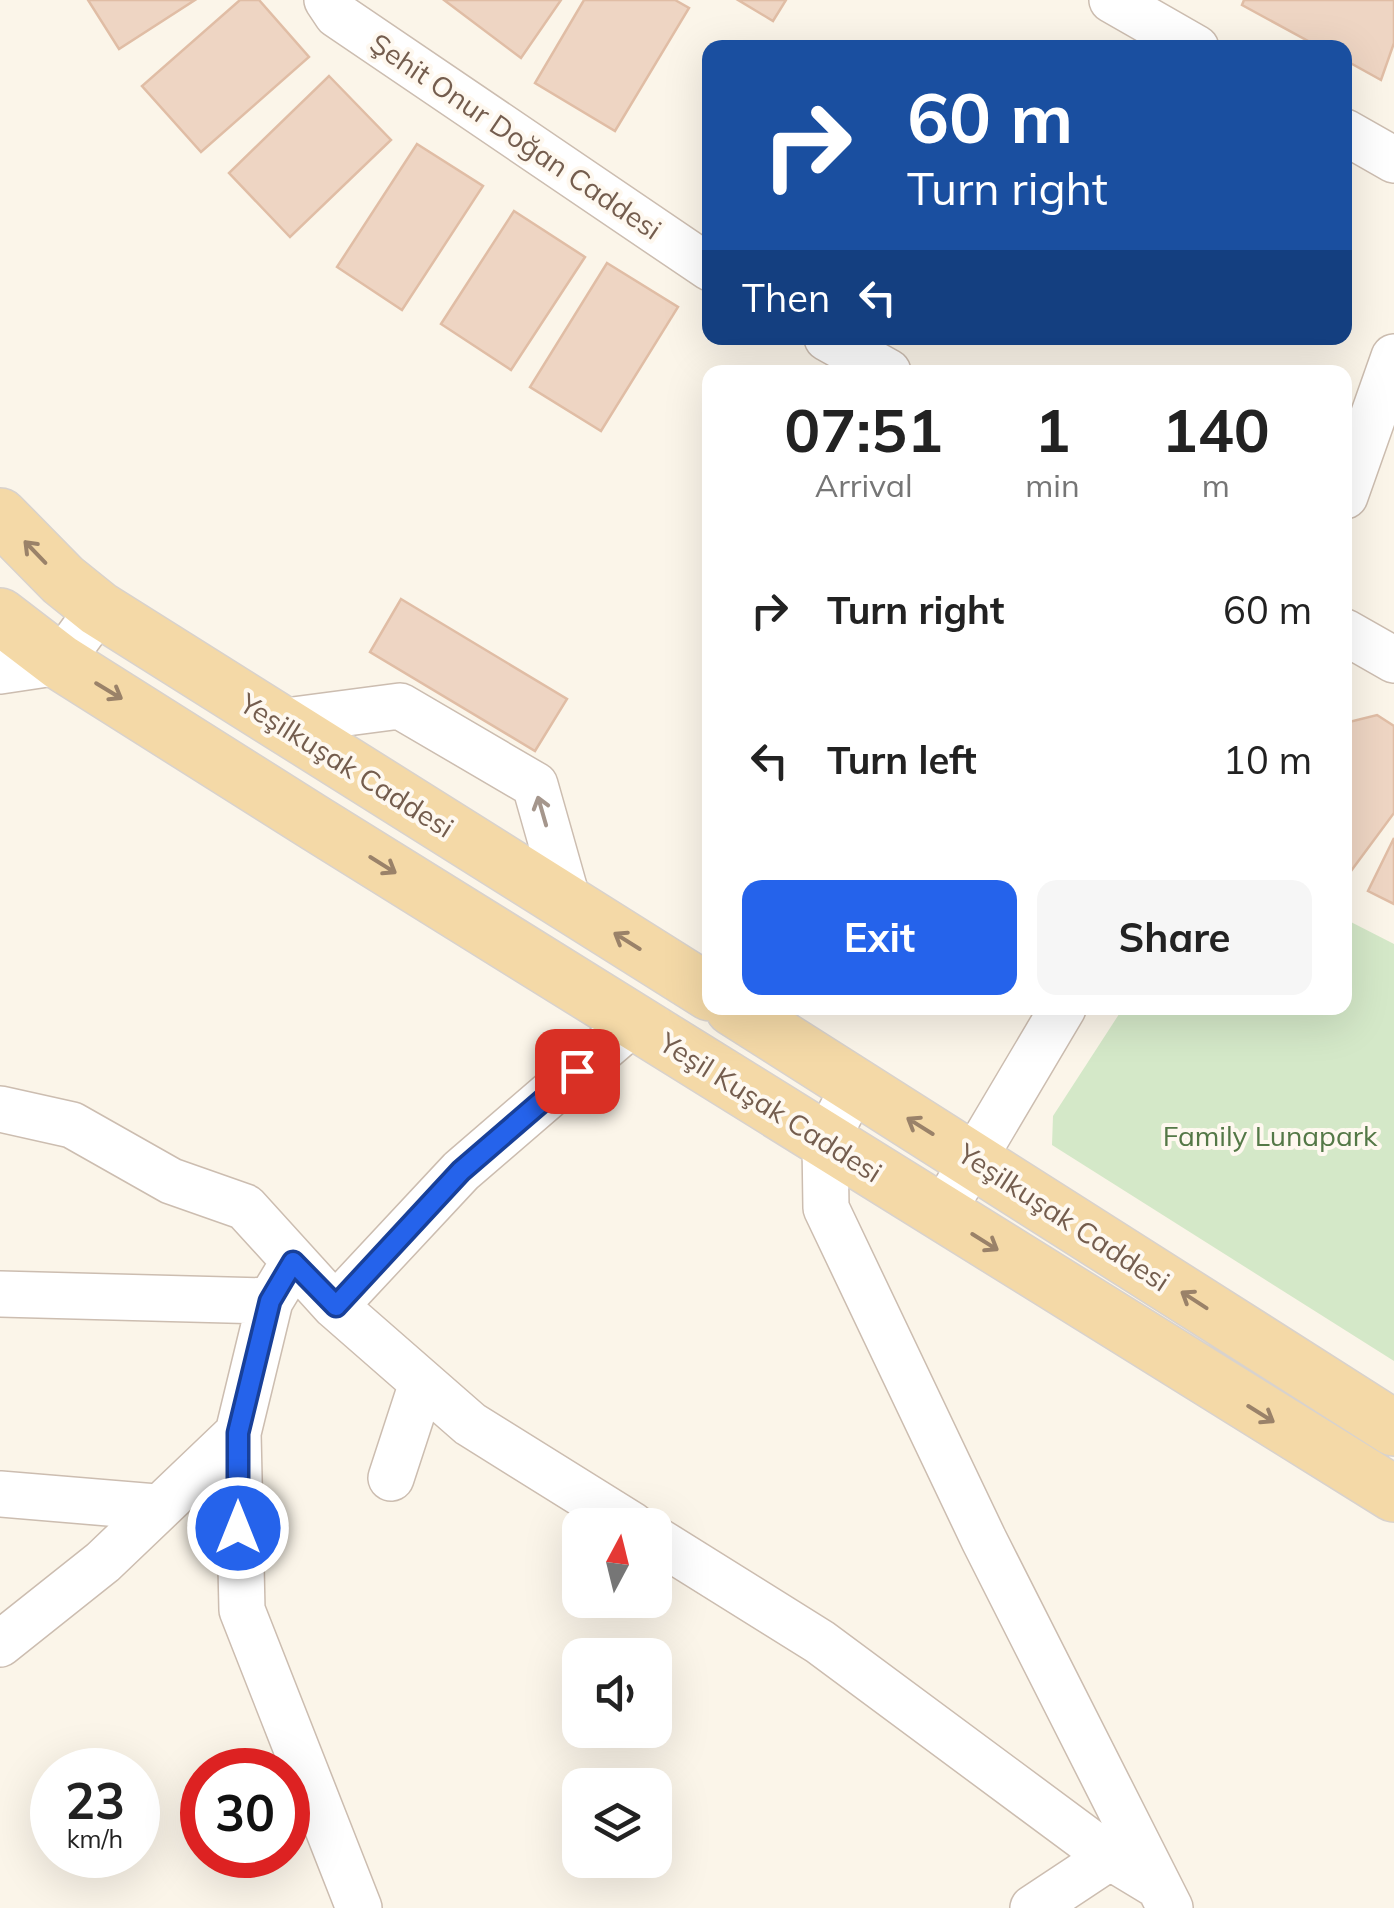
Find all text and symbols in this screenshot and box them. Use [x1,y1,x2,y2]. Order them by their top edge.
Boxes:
street label: Şehit Onur Doğan Caddesi [364,25,668,247]
text: 60 m [907,73,1073,161]
icon: right [742,80,872,210]
text: Turn right [907,160,1108,216]
icon: left [850,270,905,325]
text: Then [742,274,830,322]
text: 07:51 [784,392,943,467]
text: 1 [1034,392,1070,467]
text: 140 [1162,392,1270,467]
text: Arrival [815,465,913,505]
text: min [1025,465,1080,505]
text: m [1202,465,1230,505]
one-way arrow [23,541,47,565]
icon: right [742,583,797,638]
text: Turn right [827,586,1004,634]
text: 60 m [1223,586,1312,634]
one-way arrow [94,681,123,701]
street label: Yeşilkuşak Caddesi [233,685,460,845]
icon: left [742,733,797,788]
text: Turn left [827,736,977,784]
text: 10 m [1223,736,1312,784]
one-way arrow [532,796,551,827]
one-way arrow [368,855,397,875]
button: Exit [742,880,1017,995]
button: Share [1037,880,1312,995]
one-way arrow [614,931,642,952]
street label: Yeşil Kuşak Caddesi [653,1024,889,1190]
pin [535,1029,620,1114]
icon: arrive [550,1044,605,1099]
one-way arrow [906,1115,935,1136]
park label: Family Lunapark [1163,1118,1378,1153]
street label: Yeşilkuşak Caddesi [951,1135,1176,1298]
one-way arrow [971,1231,999,1252]
one-way arrow [1180,1290,1209,1311]
one-way arrow [1246,1404,1275,1424]
position arrow [186,1476,290,1580]
north arrow [562,1508,672,1618]
map controls [562,1508,672,1878]
button: sound [562,1638,672,1748]
speed limit sign: 30 [180,1748,310,1878]
button: layers [562,1768,672,1878]
text: 23 [65,1769,125,1832]
text: km/h [67,1823,123,1854]

